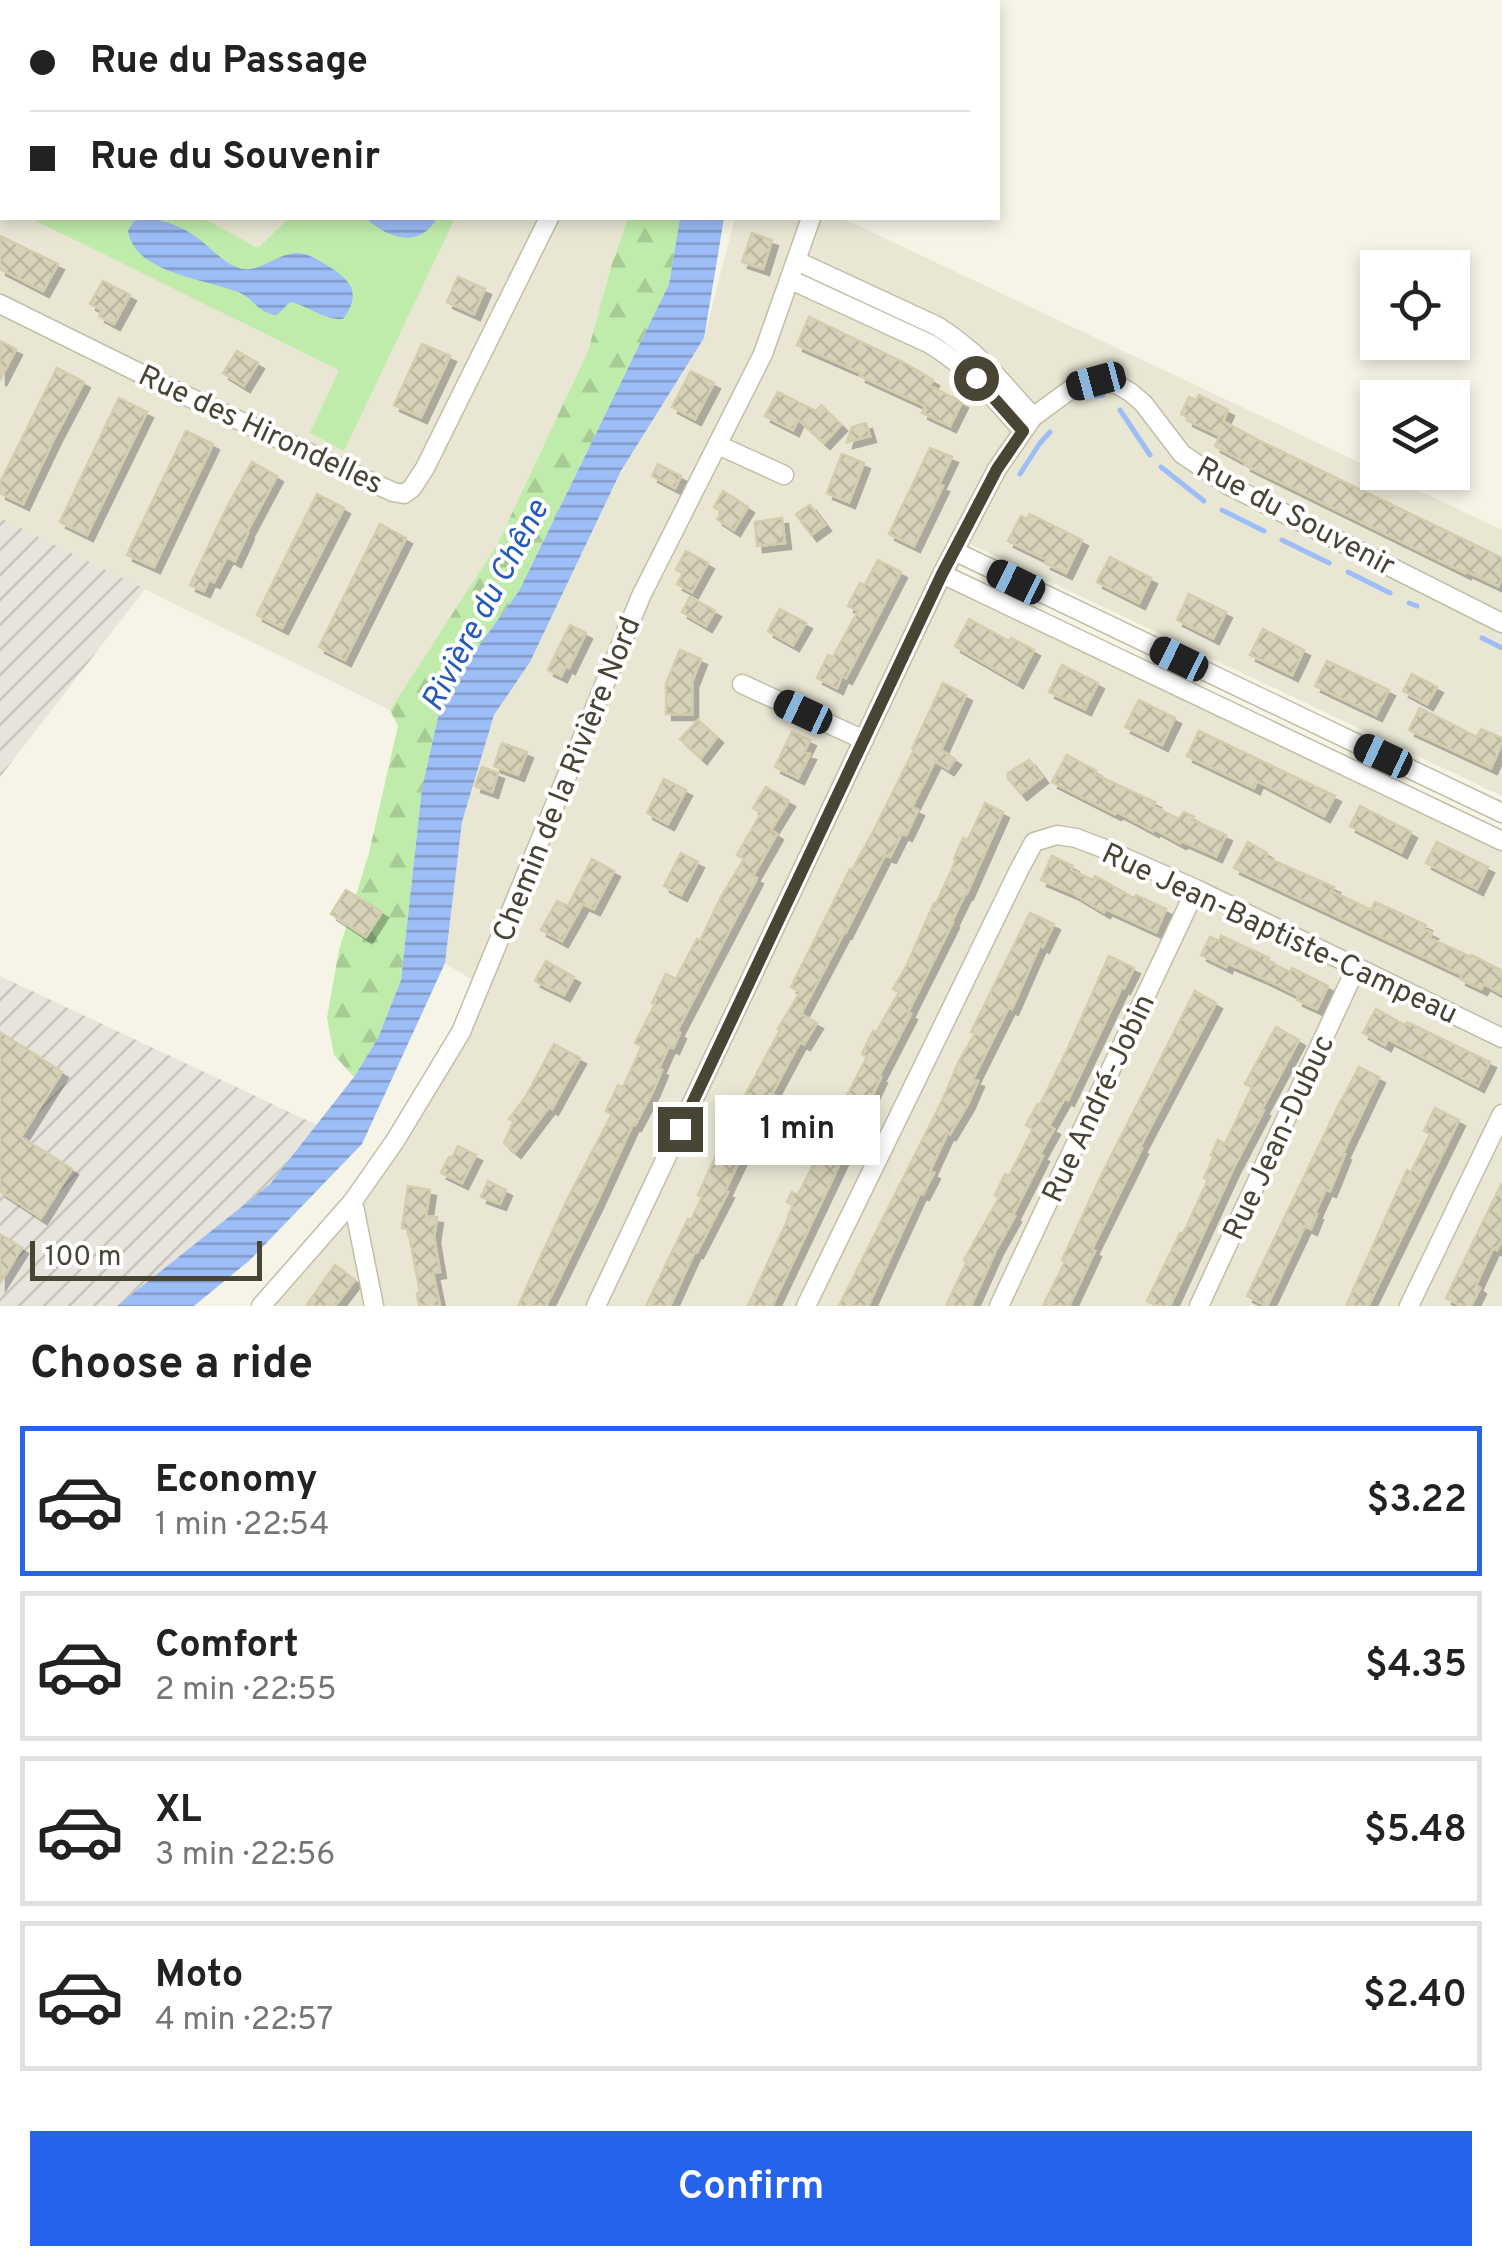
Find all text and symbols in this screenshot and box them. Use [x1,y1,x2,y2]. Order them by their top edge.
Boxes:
text: Rue du Passage [90,38,368,87]
text: Rue du Souvenir [90,134,380,183]
map controls [1360,250,1470,490]
button: locate [1360,250,1470,360]
route start [954,356,999,401]
street label: Rue des Hirondelles [132,358,388,504]
car [1063,359,1129,403]
button: layers [1360,380,1470,490]
street label: Rue du Souvenir [1189,450,1401,586]
water label: Rivière du Chêne [414,493,559,719]
car [982,555,1050,609]
street label: Chemin de la Rivière Nord [486,612,651,948]
car [1145,632,1213,686]
car [769,686,837,738]
car [1349,730,1417,782]
street label: Rue Jean-Baptiste-Campeau [1095,836,1463,1034]
street label: Rue André-Jobin [1036,989,1165,1209]
street label: Rue Jean-Dubuc [1216,1029,1344,1247]
callout: 1 min [715,1094,880,1164]
route end [658,1107,703,1152]
text: 1 min [760,1110,835,1150]
scale bar [30,1236,262,1280]
text: 100 m [45,1240,121,1276]
text: Choose a ride [30,1337,313,1394]
icon: car [35,1456,125,1546]
text: Economy [155,1457,317,1506]
text: $3.22 [1367,1477,1467,1526]
text: 1 min · 22:54 [155,1506,330,1546]
icon: car [35,1621,125,1711]
text: Comfort [155,1622,299,1671]
text: $4.35 [1365,1642,1467,1691]
text: 2 min · 22:55 [155,1671,337,1711]
icon: car [35,1786,125,1876]
text: XL [155,1787,202,1836]
text: $5.48 [1364,1807,1467,1856]
text: 3 min · 22:56 [155,1836,335,1876]
icon: car [35,1951,125,2041]
text: Moto [155,1952,243,2001]
text: $2.40 [1363,1972,1467,2021]
text: 4 min · 22:57 [155,2001,333,2041]
button: Confirm [30,2131,1472,2246]

